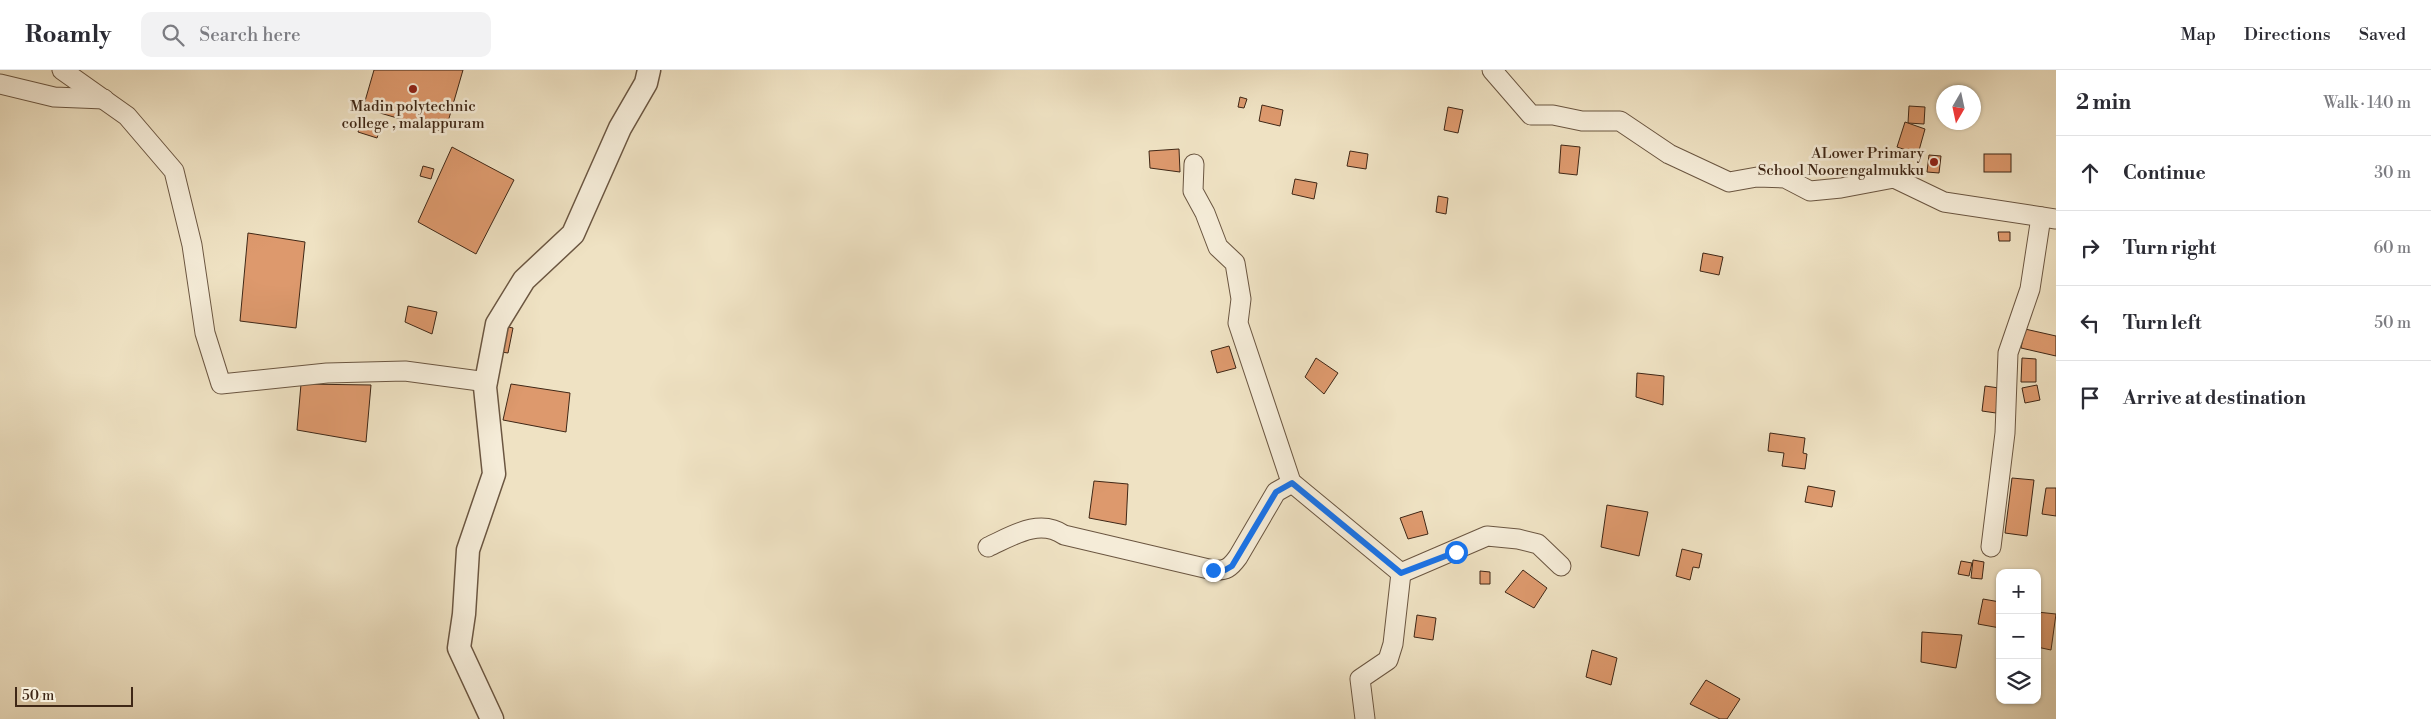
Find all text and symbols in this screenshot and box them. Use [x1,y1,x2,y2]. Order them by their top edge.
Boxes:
search box [141,12,491,57]
text: Roamly [25,20,111,50]
icon: search [159,21,187,49]
text: Search here [199,23,301,47]
text: Map [2180,23,2216,46]
text: Directions [2244,23,2331,46]
text: Saved [2359,23,2406,46]
marker: Madin polytechnic college , malappuram [407,83,419,95]
north arrow [1936,85,1981,130]
text: 2 min [2076,90,2131,116]
text: Walk · 140 m [2323,93,2411,113]
place label: Madin polytechnic college , malappuram [341,97,485,133]
place label: ALower Primary School Noorengalmukku [1758,144,1925,180]
marker: ALower Primary School Noorengalmukku [1928,156,1940,168]
icon: ahead [2076,159,2104,187]
text: Continue [2123,161,2206,185]
text: 30 m [2374,163,2411,183]
icon: right [2076,234,2104,262]
text: Turn right [2123,236,2216,260]
text: 60 m [2373,238,2411,258]
icon: left [2076,309,2104,337]
text: Turn left [2123,311,2202,335]
text: 50 m [2374,313,2411,333]
icon: arrive [2076,384,2104,412]
text: Arrive at destination [2123,386,2306,410]
route start [1445,541,1468,564]
route end [1202,559,1225,582]
map controls [1996,569,2041,704]
button: + [1996,569,2041,614]
button: − [1996,614,2041,659]
button: layers [1996,659,2041,704]
scale bar [15,684,132,707]
text: 50 m [22,687,54,705]

